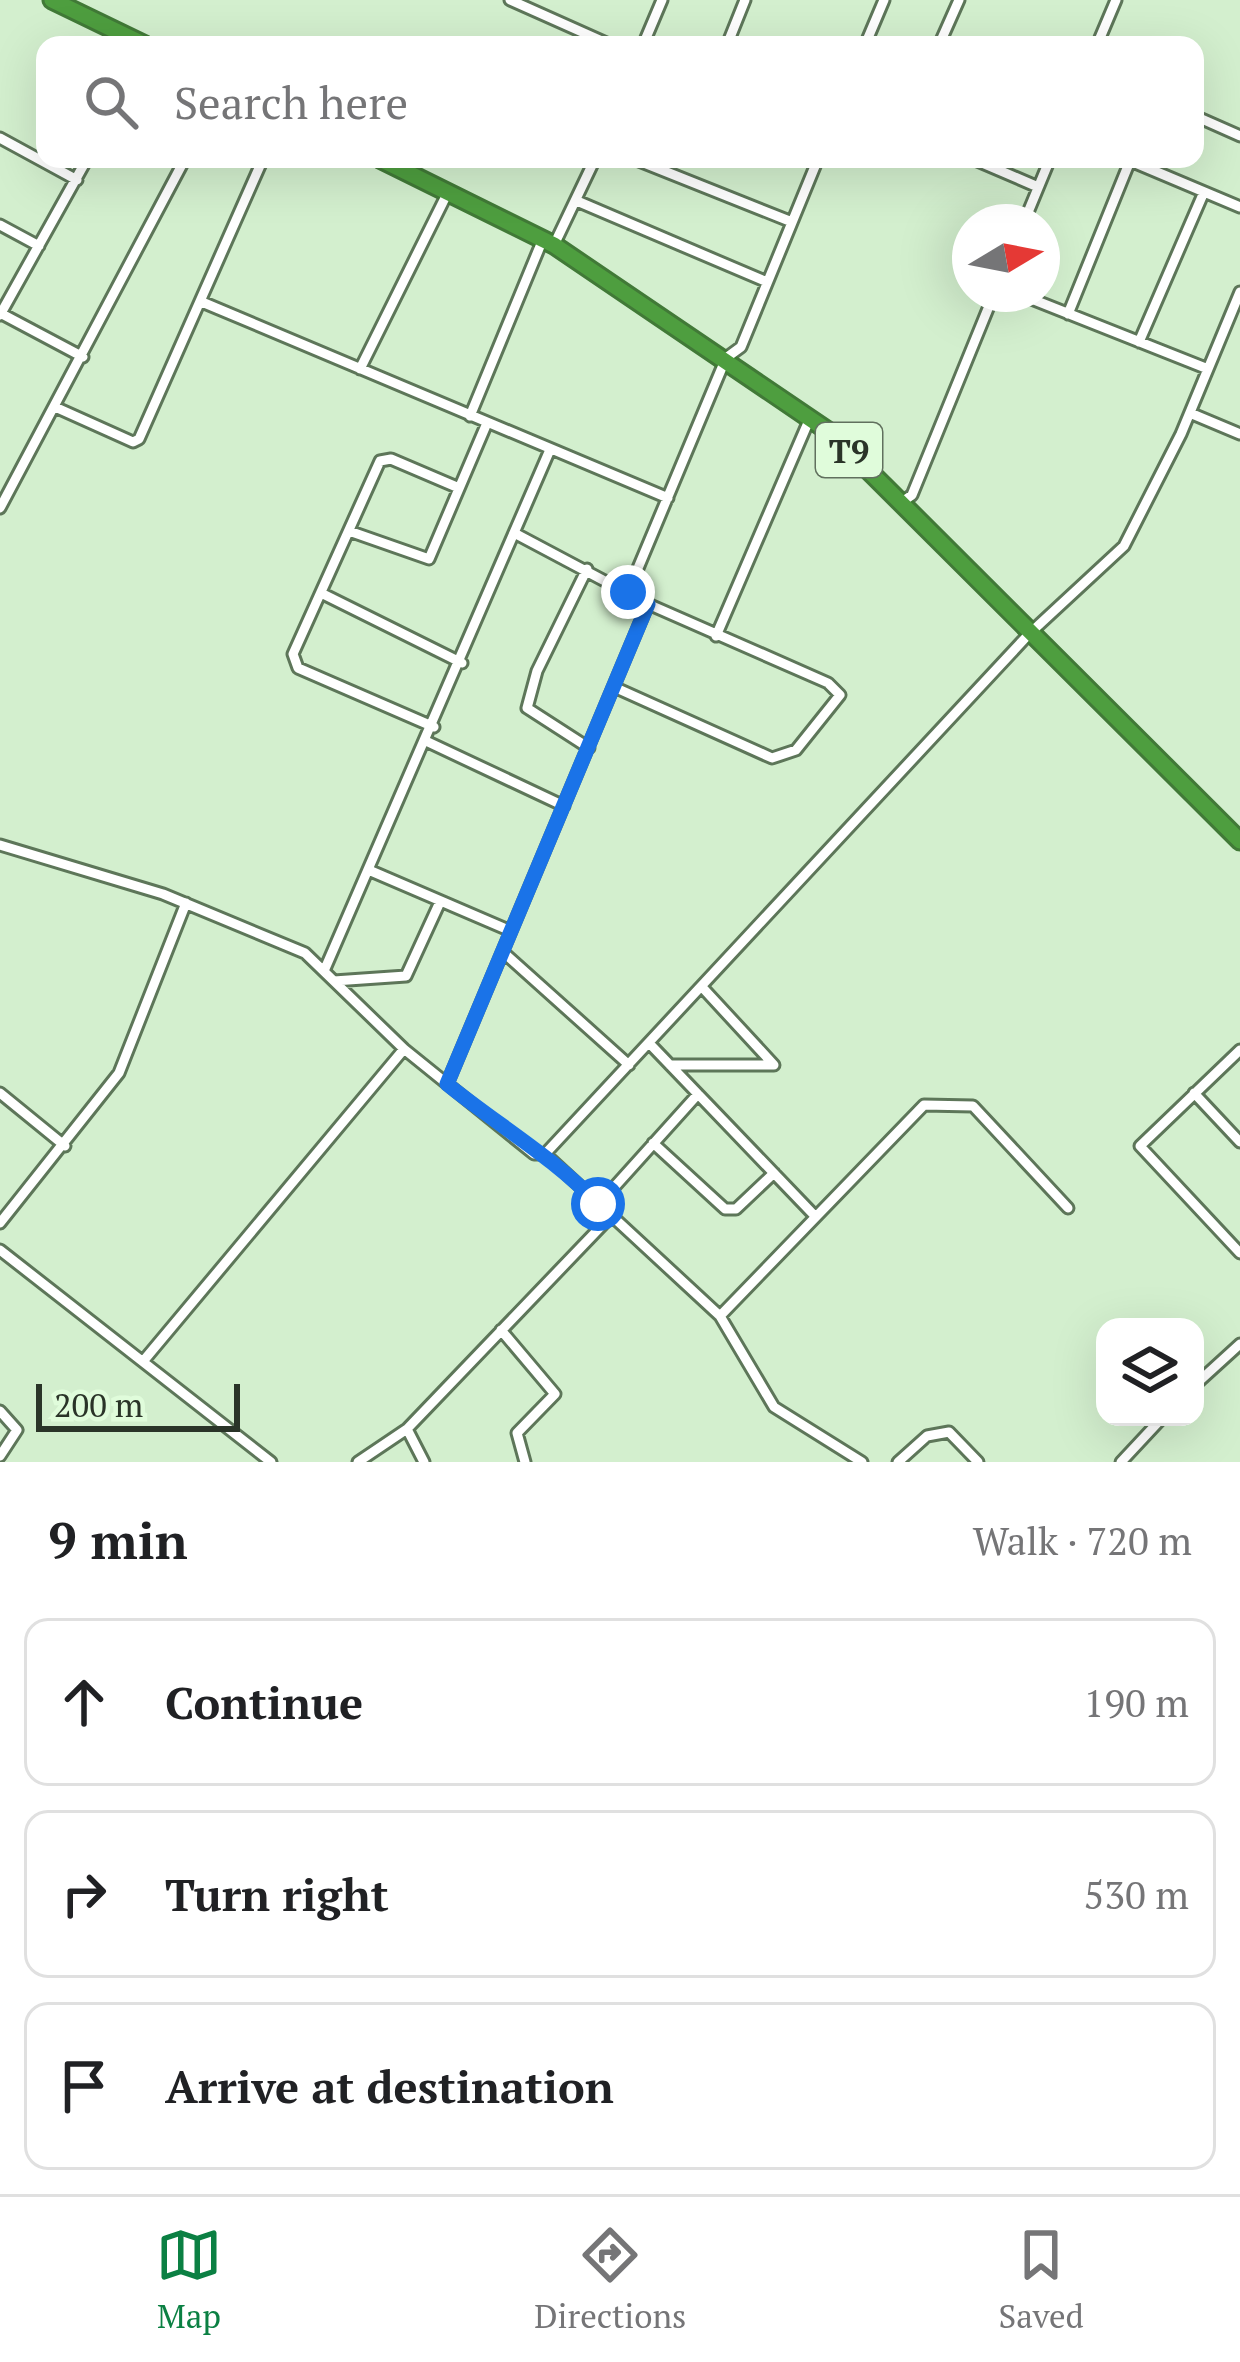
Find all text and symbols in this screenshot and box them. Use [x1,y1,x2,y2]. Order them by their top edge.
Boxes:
search box [36,36,1204,168]
icon: search [78,69,144,135]
text: Search here [174,72,408,132]
north arrow [952,204,1060,312]
road number: T9 [816,423,882,477]
route end [601,565,655,619]
route start [571,1177,625,1231]
map controls [1096,1318,1204,1426]
button: layers [1096,1318,1204,1426]
scale bar [36,1378,240,1431]
text: 200 m [54,1383,143,1426]
text: 9 min [48,1506,188,1574]
text: Walk · 720 m [973,1514,1192,1566]
icon: ahead [51,1669,117,1735]
text: Continue [165,1672,363,1732]
text: 190 m [1084,1676,1189,1728]
icon: right [51,1861,117,1927]
text: Turn right [165,1864,389,1924]
text: 530 m [1084,1868,1189,1920]
icon: arrive [51,2053,117,2119]
text: Arrive at destination [165,2056,614,2116]
tab: Map [156,2222,222,2337]
tab: Directions [534,2222,686,2337]
tab: Saved [999,2222,1084,2337]

